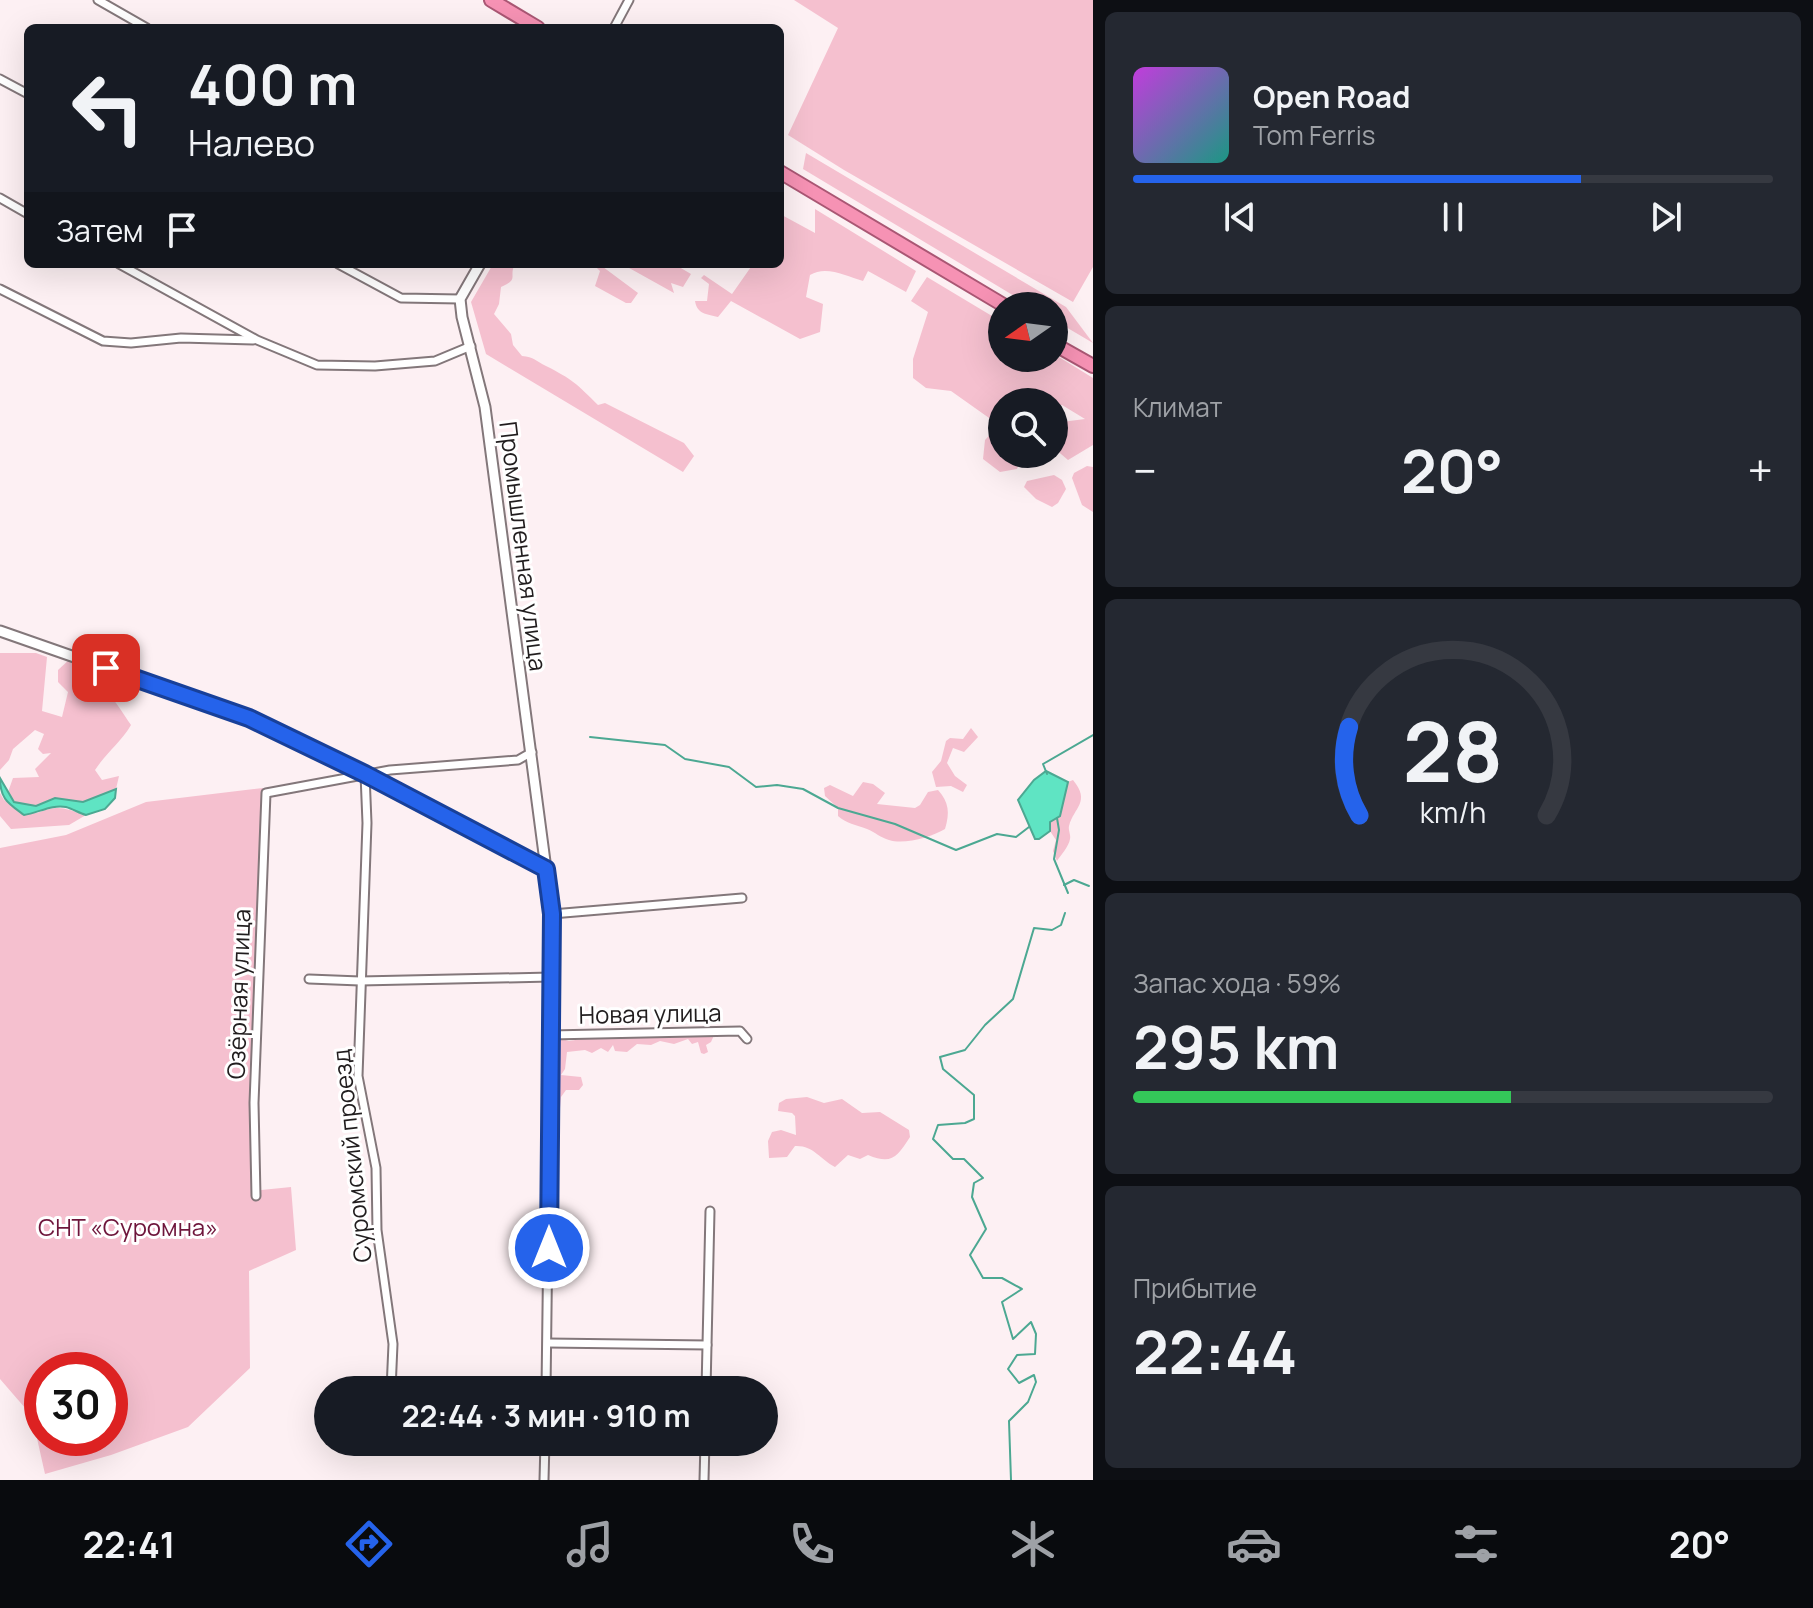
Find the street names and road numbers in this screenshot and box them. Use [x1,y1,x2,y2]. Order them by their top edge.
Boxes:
street label: Промышленная улица [492,419,556,673]
street label: Озёрная улица [219,908,257,1080]
street label: Новая улица [578,995,722,1031]
street label: Суромский проезд [323,1048,379,1264]

